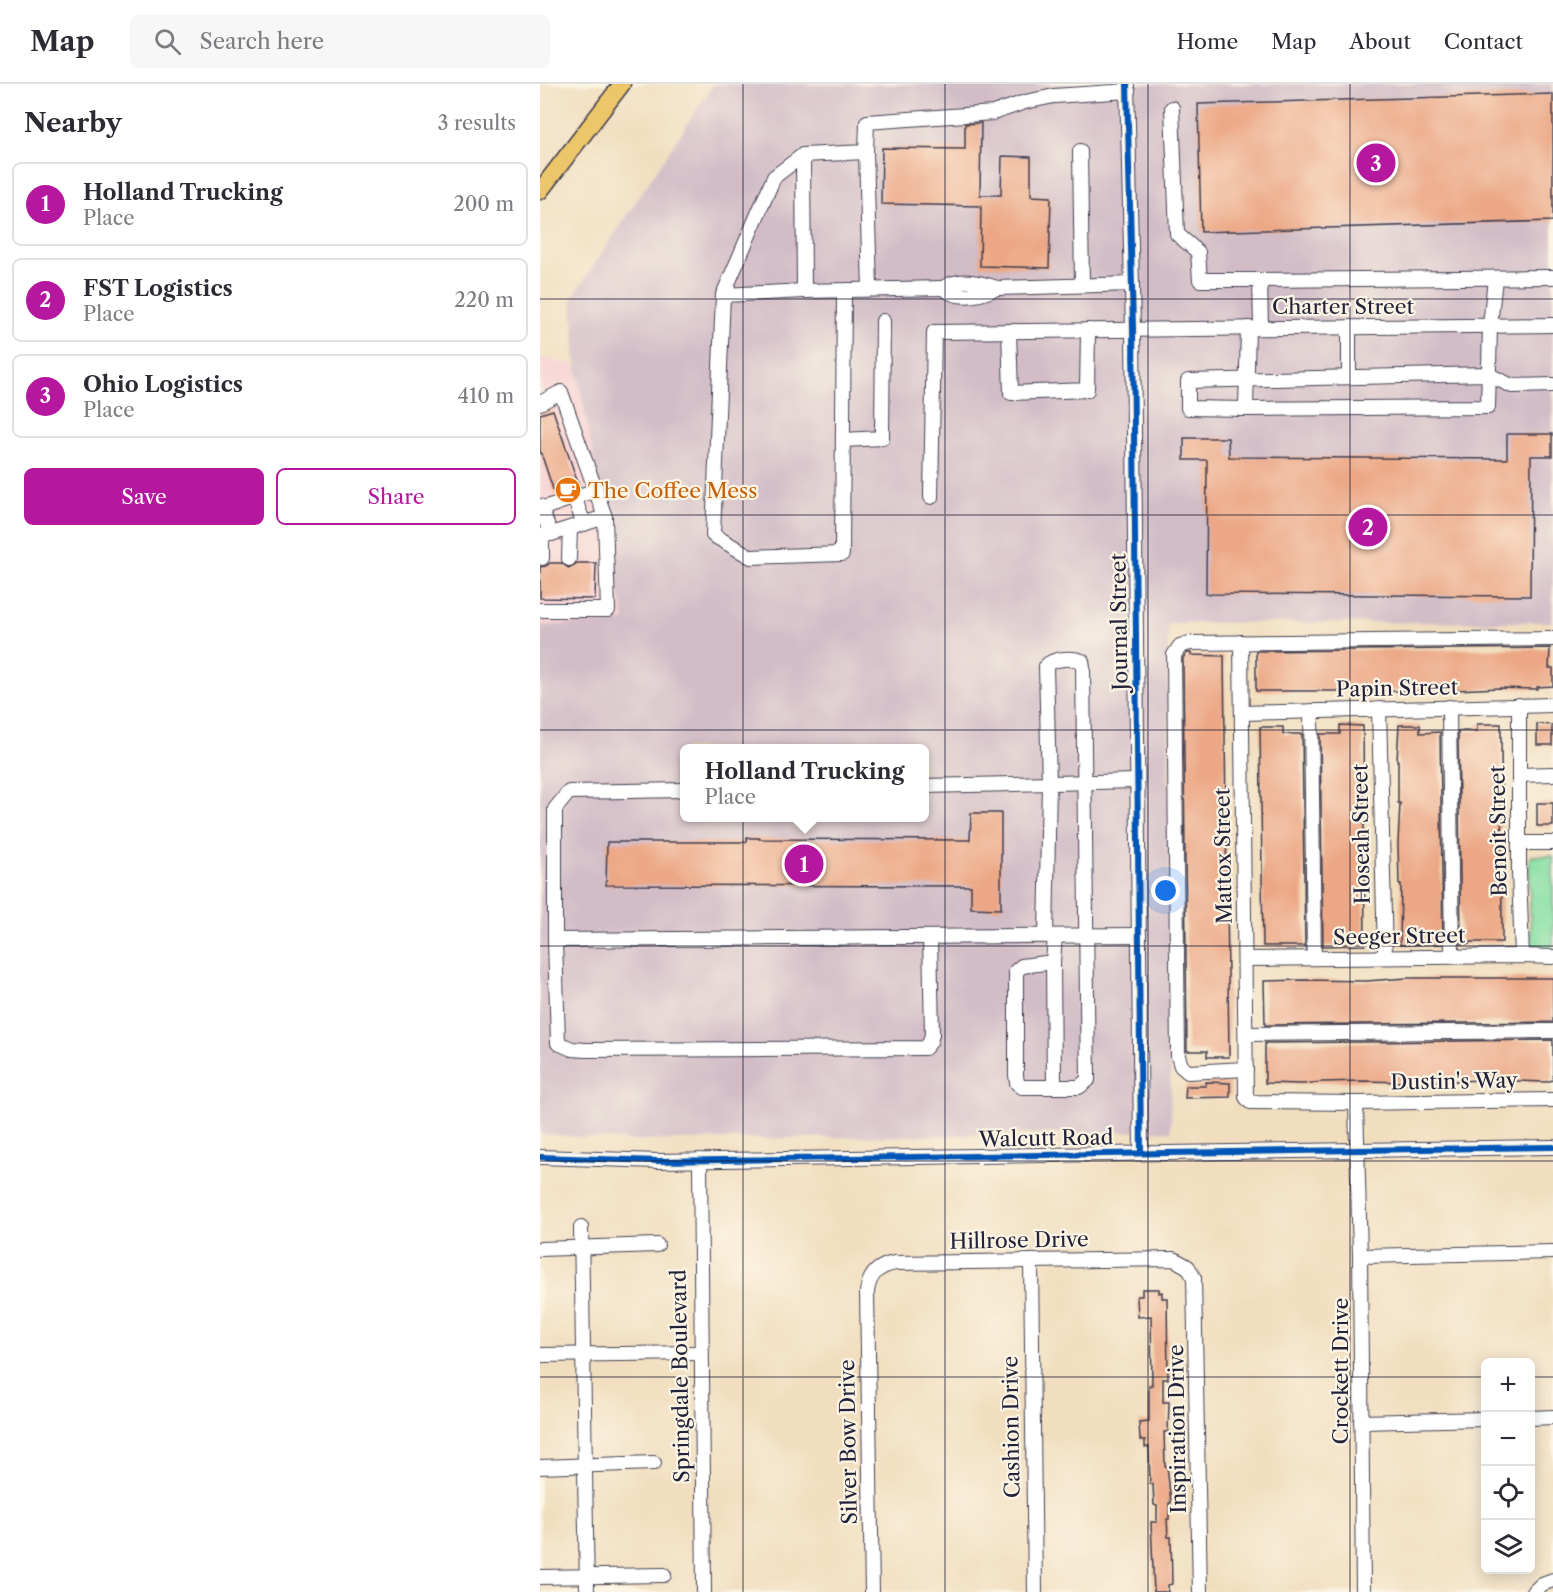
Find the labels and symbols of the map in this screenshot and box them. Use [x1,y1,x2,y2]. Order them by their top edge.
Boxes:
pin: 3 [1356,140,1396,185]
street label: Charter Street [1272,294,1415,319]
cafe icon: The Coffee Mess [553,475,583,505]
place label: The Coffee Mess [588,478,757,503]
pin: 2 [1348,504,1388,550]
street label: Journal Street [1105,553,1133,694]
street label: Papin Street [1336,674,1459,702]
street label: Hoseah Street [1347,763,1375,905]
street label: Benoit Street [1484,765,1512,897]
street label: Mattox Street [1209,787,1237,924]
pin: 1 [784,842,824,886]
your location [1151,876,1180,905]
street label: Seeger Street [1333,922,1466,950]
street label: Dustin's Way [1390,1067,1518,1095]
street label: Walcutt Road [977,1124,1114,1152]
street label: Hillrose Drive [949,1226,1089,1254]
street label: Springdale Boulevard [666,1269,694,1483]
street label: Crockett Drive [1328,1298,1353,1444]
street label: Inspiration Drive [1163,1344,1191,1514]
street label: Cashion Drive [997,1356,1025,1498]
street label: Silver Bow Drive [834,1359,862,1525]

